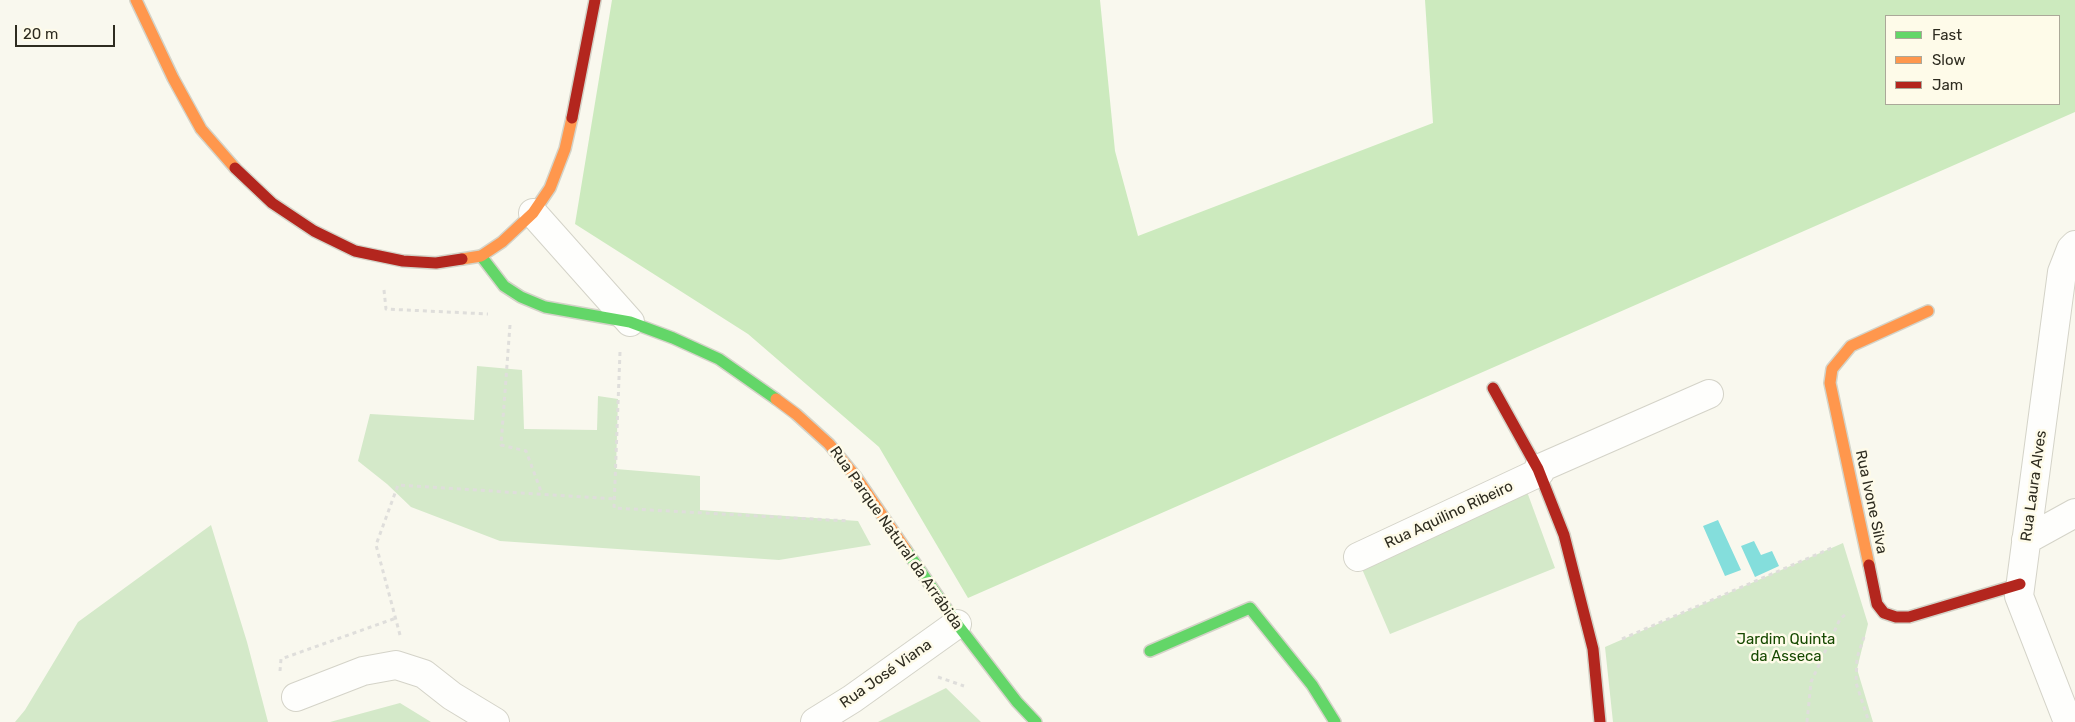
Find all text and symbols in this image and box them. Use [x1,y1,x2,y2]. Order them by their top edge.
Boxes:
scale bar [18,15,118,47]
legend [1885,15,2060,105]
text: 20 m [23,25,58,43]
text: Fast [1932,26,1962,44]
text: Slow [1932,51,1965,69]
text: Jam [1932,76,1963,94]
street label: Rua Laura Alves [2017,429,2051,543]
street label: Rua Parque Natural da Arrábida [826,443,966,633]
street label: Rua Ivone Silva [1851,448,1891,556]
street label: Rua Aquilino Ribeiro [1382,477,1516,553]
park label: Jardim Quinta da Asseca [1737,631,1835,666]
street label: Rua José Viana [837,636,935,712]

